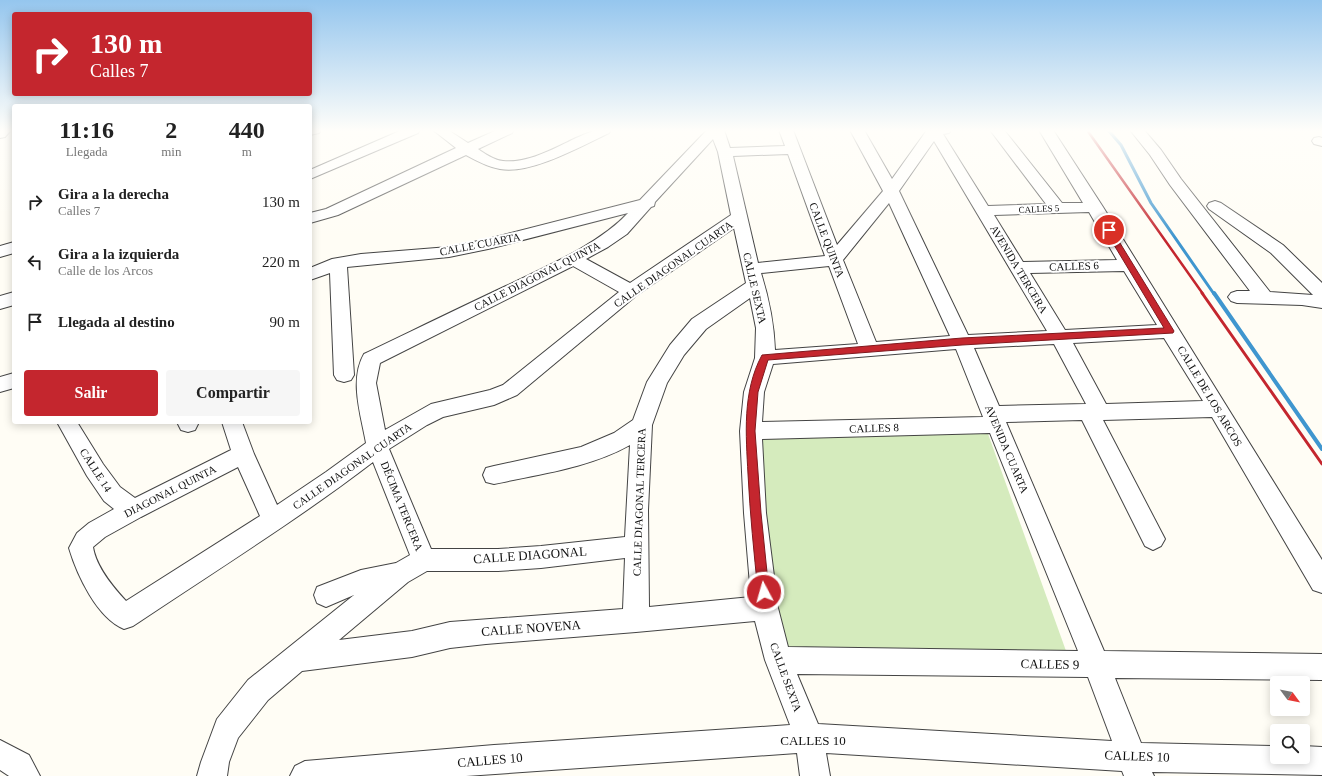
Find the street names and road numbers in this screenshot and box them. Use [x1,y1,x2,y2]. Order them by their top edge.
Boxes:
street label: CALLE QUINTA [807,201,847,279]
street label: CALLES 5 [1018,203,1060,215]
street label: CALLE DIAGONAL CUARTA [611,218,735,310]
street label: AVENIDA TERCERA [988,223,1050,315]
street label: CALLE CUARTA [439,230,521,258]
street label: CALLE DIAGONAL QUINTA [472,239,602,313]
street label: CALLE SEXTA [741,251,769,325]
street label: CALLES 6 [1049,259,1100,273]
street label: CALLE DE LOS ARCOS [1175,344,1245,448]
street label: AVENIDA CUARTA [983,403,1031,495]
street label: CALLE DIAGONAL CUARTA [290,420,414,512]
street label: CALLES 8 [849,421,900,435]
street label: CALLE DIAGONAL TERCERA [630,428,648,576]
street label: CALLE 14 [78,446,115,494]
street label: DÉCIMA TERCERA [379,460,425,553]
street label: DIAGONAL QUINTA [122,463,218,519]
street label: CALLE DIAGONAL [473,544,587,566]
street label: CALLE NOVENA [481,617,582,639]
street label: CALLE SEXTA [768,641,804,713]
street label: CALLES 9 [1020,656,1080,672]
street label: CALLES 10 [780,733,846,748]
street label: CALLES 10 [1104,747,1170,765]
street label: CALLES 10 [457,750,523,770]

